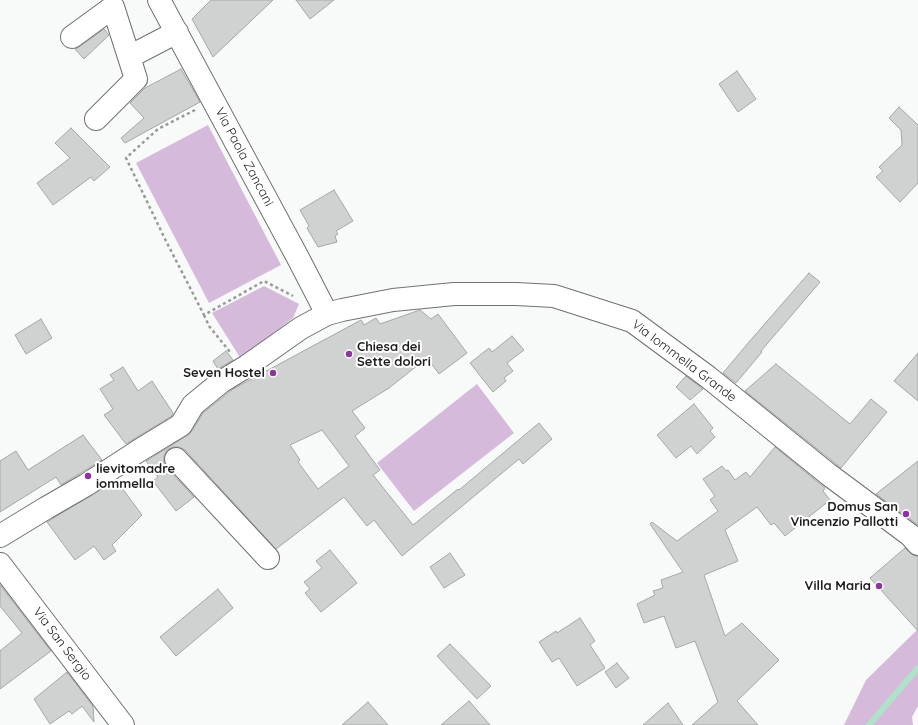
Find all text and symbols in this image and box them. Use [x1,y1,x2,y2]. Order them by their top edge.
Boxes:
street label: Via Paola Zancani [211,105,277,209]
street label: Via Iommella Grande [629,317,739,405]
place label: Chiesa dei Sette dolori [357,339,431,370]
marker: Chiesa dei Sette dolori [344,349,354,359]
place label: Seven Hostel [183,365,265,381]
marker: Seven Hostel [268,368,278,378]
place label: lievitomadre iommella [96,461,175,492]
marker: lievitomadre iommella [83,471,93,481]
place label: Domus San Vincenzio Pallotti [790,499,898,530]
marker: Domus San Vincenzio Pallotti [901,509,911,519]
place label: Villa Maria [805,578,871,594]
marker: Villa Maria [874,581,884,591]
street label: Via San Sergio [29,604,95,684]

